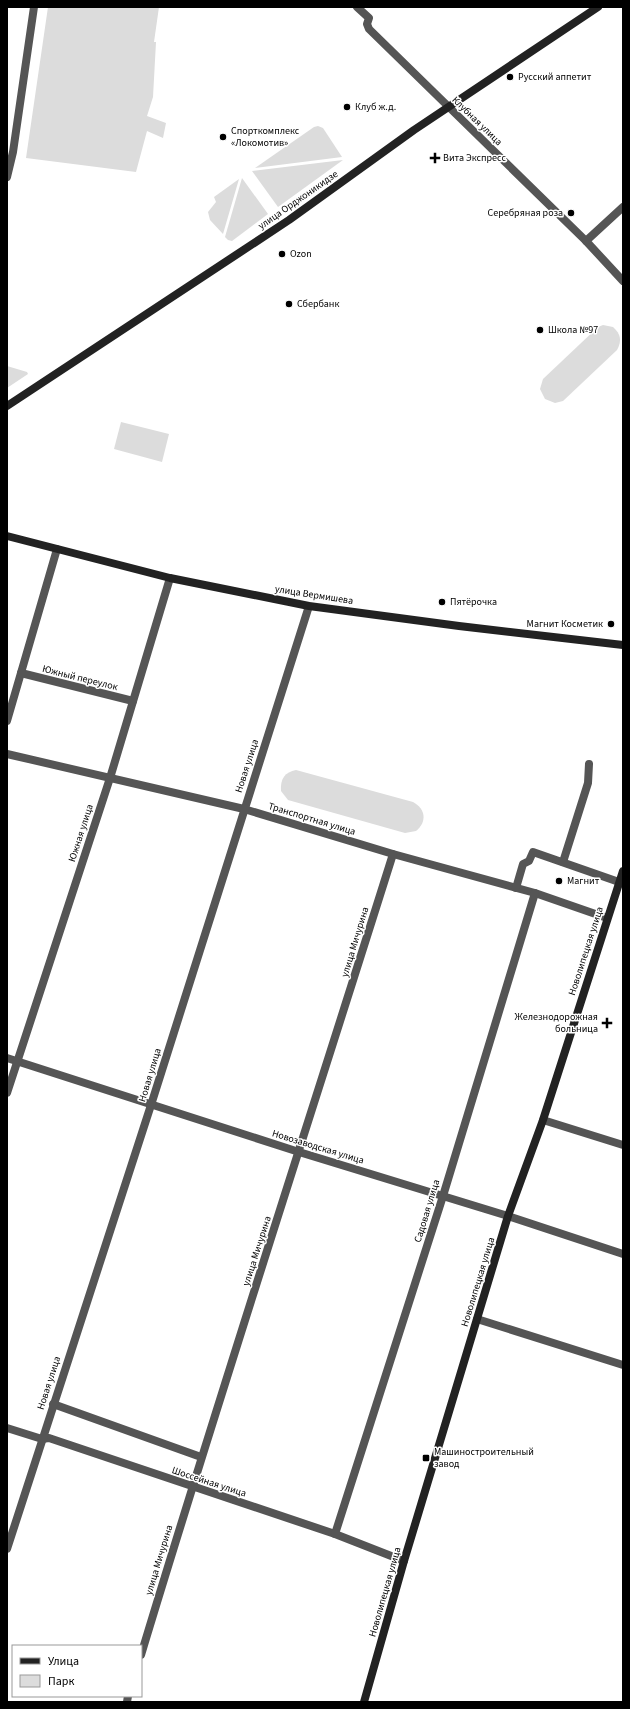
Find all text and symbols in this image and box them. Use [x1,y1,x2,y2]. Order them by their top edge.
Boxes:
place label: Русский аппетит [518,70,592,84]
marker: Русский аппетит [505,72,515,82]
street label: Клубная улица [449,93,505,149]
place label: Клуб ж.д. [355,100,396,114]
marker: Клуб ж.д. [342,102,352,112]
place label: Спорткомплекс «Локомотив» [231,124,300,150]
marker: Спорткомплекс «Локомотив» [218,132,228,142]
place label: Вита Экспресс [443,151,506,165]
marker: Вита Экспресс [430,153,440,163]
street label: улица Орджоникидзе [255,167,341,233]
place label: Серебряная роза [488,206,563,220]
marker: Серебряная роза [566,208,576,218]
place label: Ozon [290,247,312,261]
marker: Ozon [277,249,287,259]
place label: Сбербанк [297,297,339,311]
marker: Сбербанк [284,299,294,309]
place label: Школа №97 [548,323,598,337]
marker: Школа №97 [535,325,545,335]
street label: улица Вермишева [274,582,354,608]
place label: Пятёрочка [450,595,497,609]
marker: Пятёрочка [437,597,447,607]
place label: Магнит Косметик [527,617,603,631]
marker: Магнит Косметик [606,619,616,629]
street label: Южный переулок [41,662,119,694]
street label: Новая улица [232,737,262,795]
street label: Транспортная улица [267,799,357,839]
street label: Южная улица [65,802,97,864]
place label: Магнит [567,874,600,888]
marker: Магнит [554,876,564,886]
street label: улица Мичурина [338,905,372,979]
street label: Новолипецкая улица [565,905,607,997]
place label: Железнодорожная больница [515,1010,598,1036]
marker: Железнодорожная больница [601,1017,613,1029]
street label: Новая улица [135,1046,165,1104]
street label: Новозаводская улица [270,1126,366,1168]
street label: Садовая улица [411,1178,443,1244]
street label: улица Мичурина [239,1214,275,1288]
street label: Новолипецкая улица [458,1236,498,1328]
street label: Новая улица [34,1354,64,1412]
place label: Машиностроительный завод [434,1445,534,1471]
marker: Машиностроительный завод [421,1453,431,1463]
street label: Шоссейная улица [170,1463,248,1501]
street label: улица Мичурина [142,1523,176,1597]
street label: Новолипецкая улица [365,1545,405,1639]
legend [12,1645,142,1697]
text: Улица [48,1653,79,1670]
text: Парк [48,1673,74,1690]

